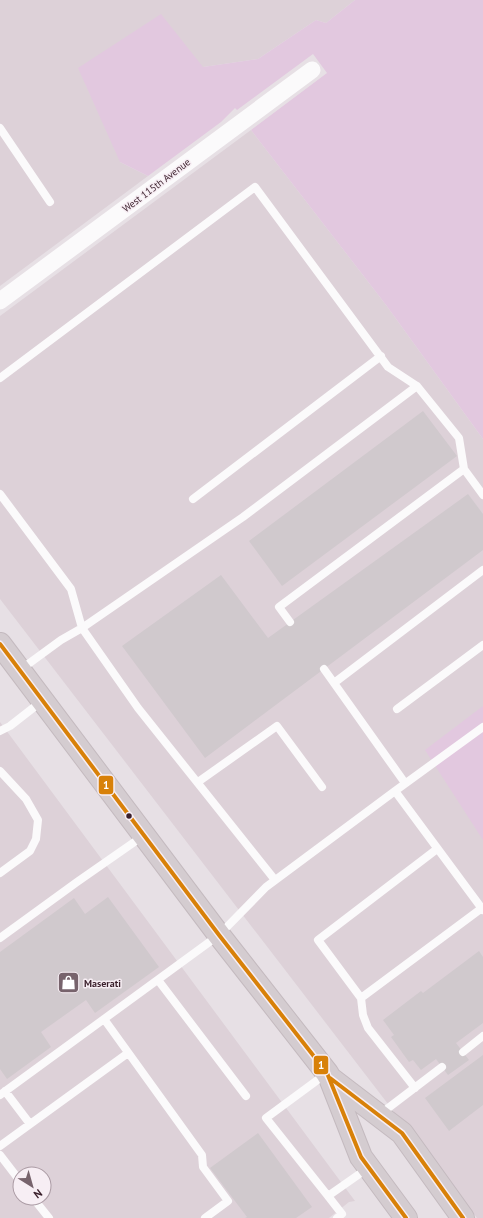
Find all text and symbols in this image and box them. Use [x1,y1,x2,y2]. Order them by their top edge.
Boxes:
street label: West 115th Avenue [120,156,193,215]
line badge: 1 [98,775,114,795]
text: 1 [103,778,109,792]
unlabelled marker [124,811,134,821]
shop icon: Maserati [55,970,81,996]
place label: Maserati [84,977,121,990]
line badge: 1 [313,1055,329,1075]
text: 1 [318,1058,324,1072]
north arrow [12,1166,52,1206]
text: N [31,1186,45,1202]

